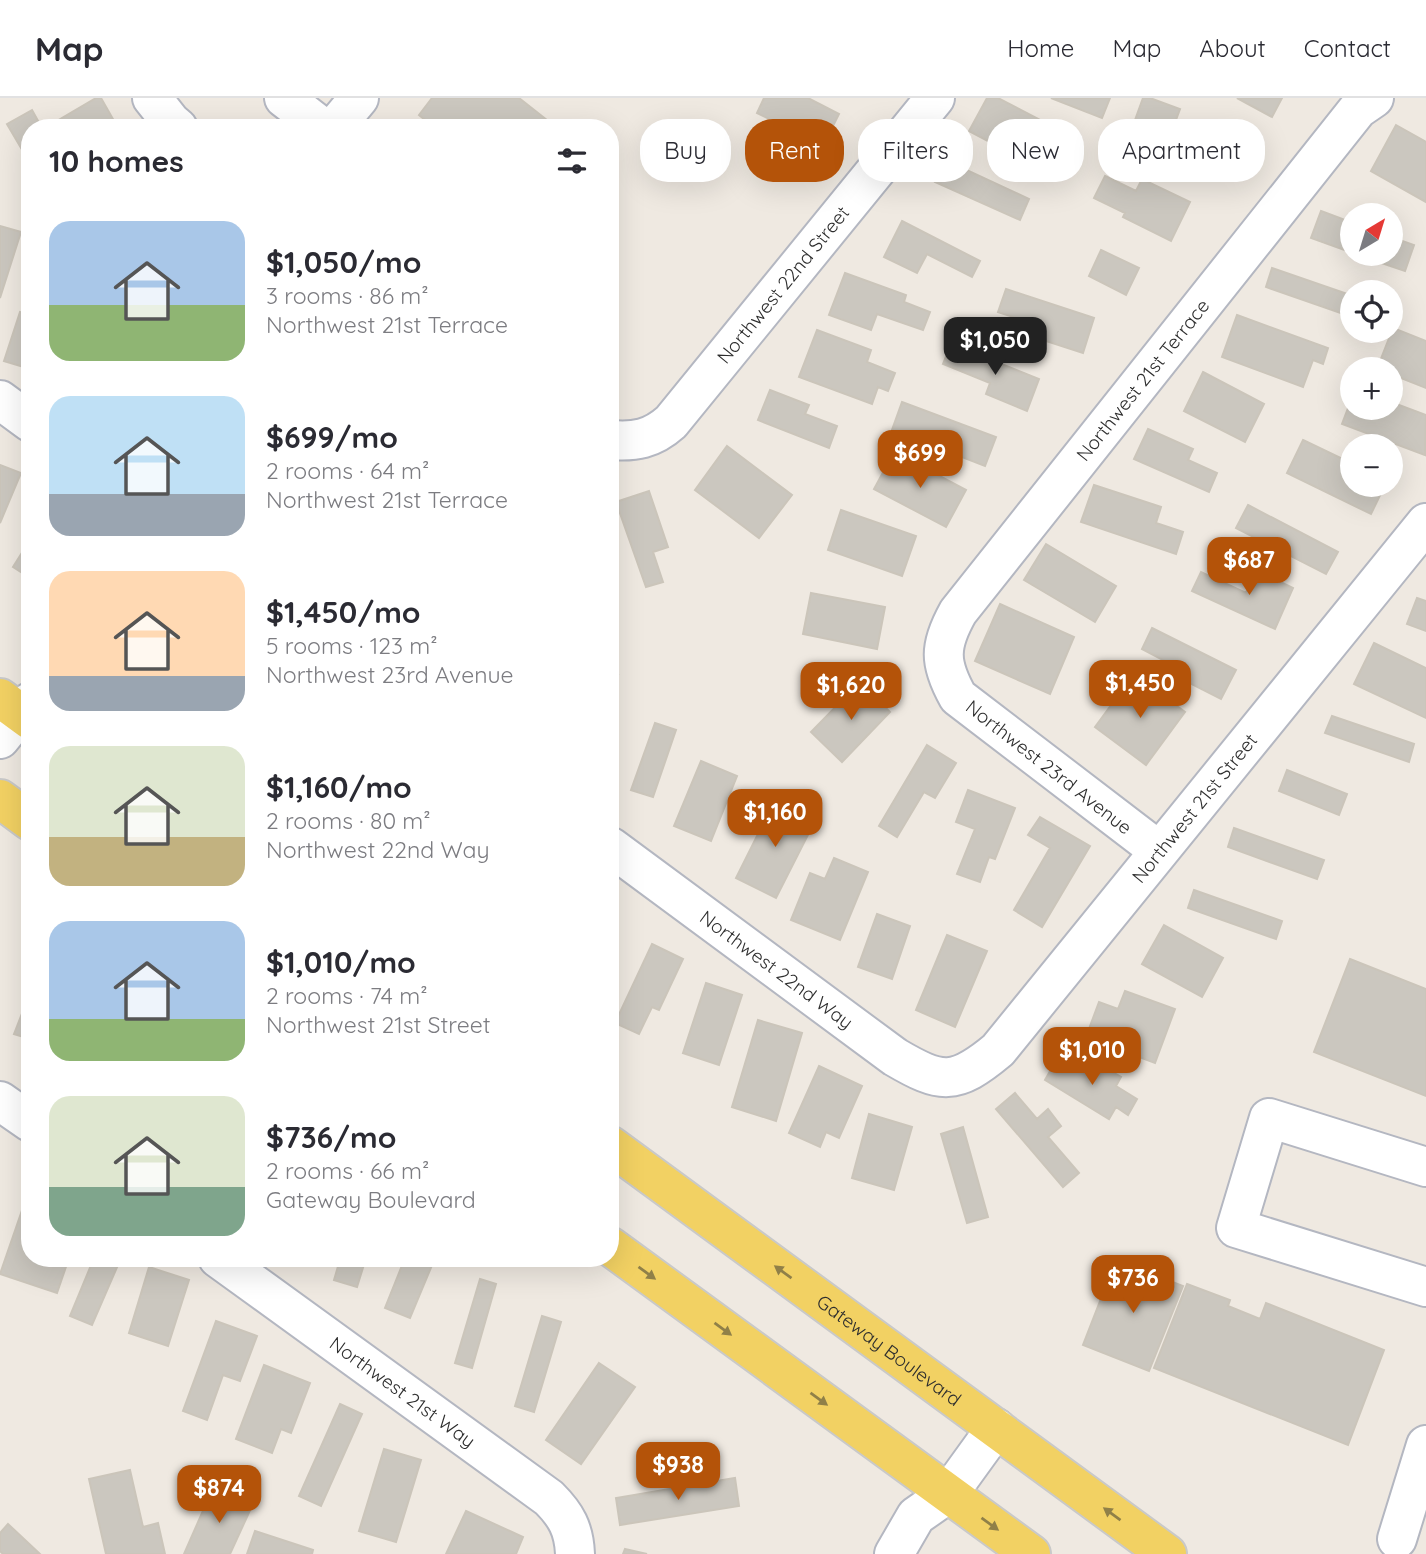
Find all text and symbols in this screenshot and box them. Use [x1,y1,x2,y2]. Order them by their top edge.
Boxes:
text: Map [35,28,103,69]
text: Home [1007,33,1074,63]
text: Map [1112,33,1161,63]
text: About [1199,33,1266,63]
text: Contact [1304,33,1391,63]
chip: Buy [640,119,731,182]
chip: Rent [745,119,844,182]
chip: Filters [858,119,973,182]
chip: New [987,119,1084,182]
chip: Apartment [1098,119,1265,182]
text: 10 homes [49,142,184,180]
icon: filters [553,142,591,180]
street label: Northwest 22nd Street [712,201,854,368]
north arrow [1340,203,1404,266]
map controls [1340,203,1403,497]
text: $1,050/mo [266,243,421,281]
icon: home [105,249,189,333]
button: locate [1340,280,1403,343]
text: 3 rooms · 86 m² [266,281,429,310]
street label: Northwest 21st Terrace [1071,294,1214,466]
text: Northwest 21st Terrace [266,310,508,339]
pin: $1,050 [938,317,1052,377]
text: $1,050 [960,325,1030,354]
button: + [1340,357,1403,420]
text: $699/mo [266,418,398,456]
icon: home [105,424,189,508]
pin: $699 [879,430,961,490]
button: − [1340,434,1403,497]
text: $699 [894,438,946,467]
text: 2 rooms · 64 m² [266,456,429,485]
text: Northwest 21st Terrace [266,485,508,514]
pin: $687 [1208,538,1290,597]
text: $687 [1223,545,1275,574]
text: $1,450/mo [266,593,421,631]
icon: home [105,599,189,683]
text: 5 rooms · 123 m² [266,631,438,660]
text: Northwest 23rd Avenue [266,660,514,689]
pin: $1,450 [1083,660,1197,720]
pin: $1,620 [794,662,908,722]
text: $1,450 [1105,668,1175,697]
text: $1,620 [817,670,885,699]
street label: Northwest 23rd Avenue [961,695,1137,839]
street label: Northwest 21st Street [1127,729,1262,888]
text: $1,160/mo [266,768,412,806]
icon: home [105,774,189,858]
pin: $1,160 [718,790,832,849]
text: $1,160 [743,797,807,826]
text: 2 rooms · 80 m² [266,806,431,835]
text: Northwest 22nd Way [266,835,490,864]
street label: Northwest 22nd Way [695,905,858,1034]
text: $1,010/mo [266,943,416,981]
icon: home [105,949,189,1033]
text: 2 rooms · 74 m² [266,981,428,1010]
text: Northwest 21st Street [266,1010,490,1039]
pin: $1,010 [1035,1028,1149,1087]
text: $1,010 [1059,1035,1125,1064]
text: $736/mo [266,1118,397,1156]
icon: home [105,1124,189,1208]
text: 2 rooms · 66 m² [266,1156,429,1185]
text: Gateway Boulevard [266,1185,476,1214]
pin: $736 [1092,1256,1174,1315]
text: $736 [1107,1263,1159,1292]
one-way arrow [638,1266,656,1280]
one-way arrow [774,1266,792,1280]
street label: Gateway Boulevard [812,1289,966,1411]
one-way arrow [714,1322,732,1336]
street label: Northwest 21st Way [325,1331,480,1453]
one-way arrow [809,1391,827,1406]
pin: $938 [637,1442,719,1502]
text: $938 [652,1450,704,1479]
pin: $874 [178,1466,260,1525]
text: $874 [193,1473,245,1502]
one-way arrow [1103,1507,1121,1521]
one-way arrow [981,1516,999,1530]

